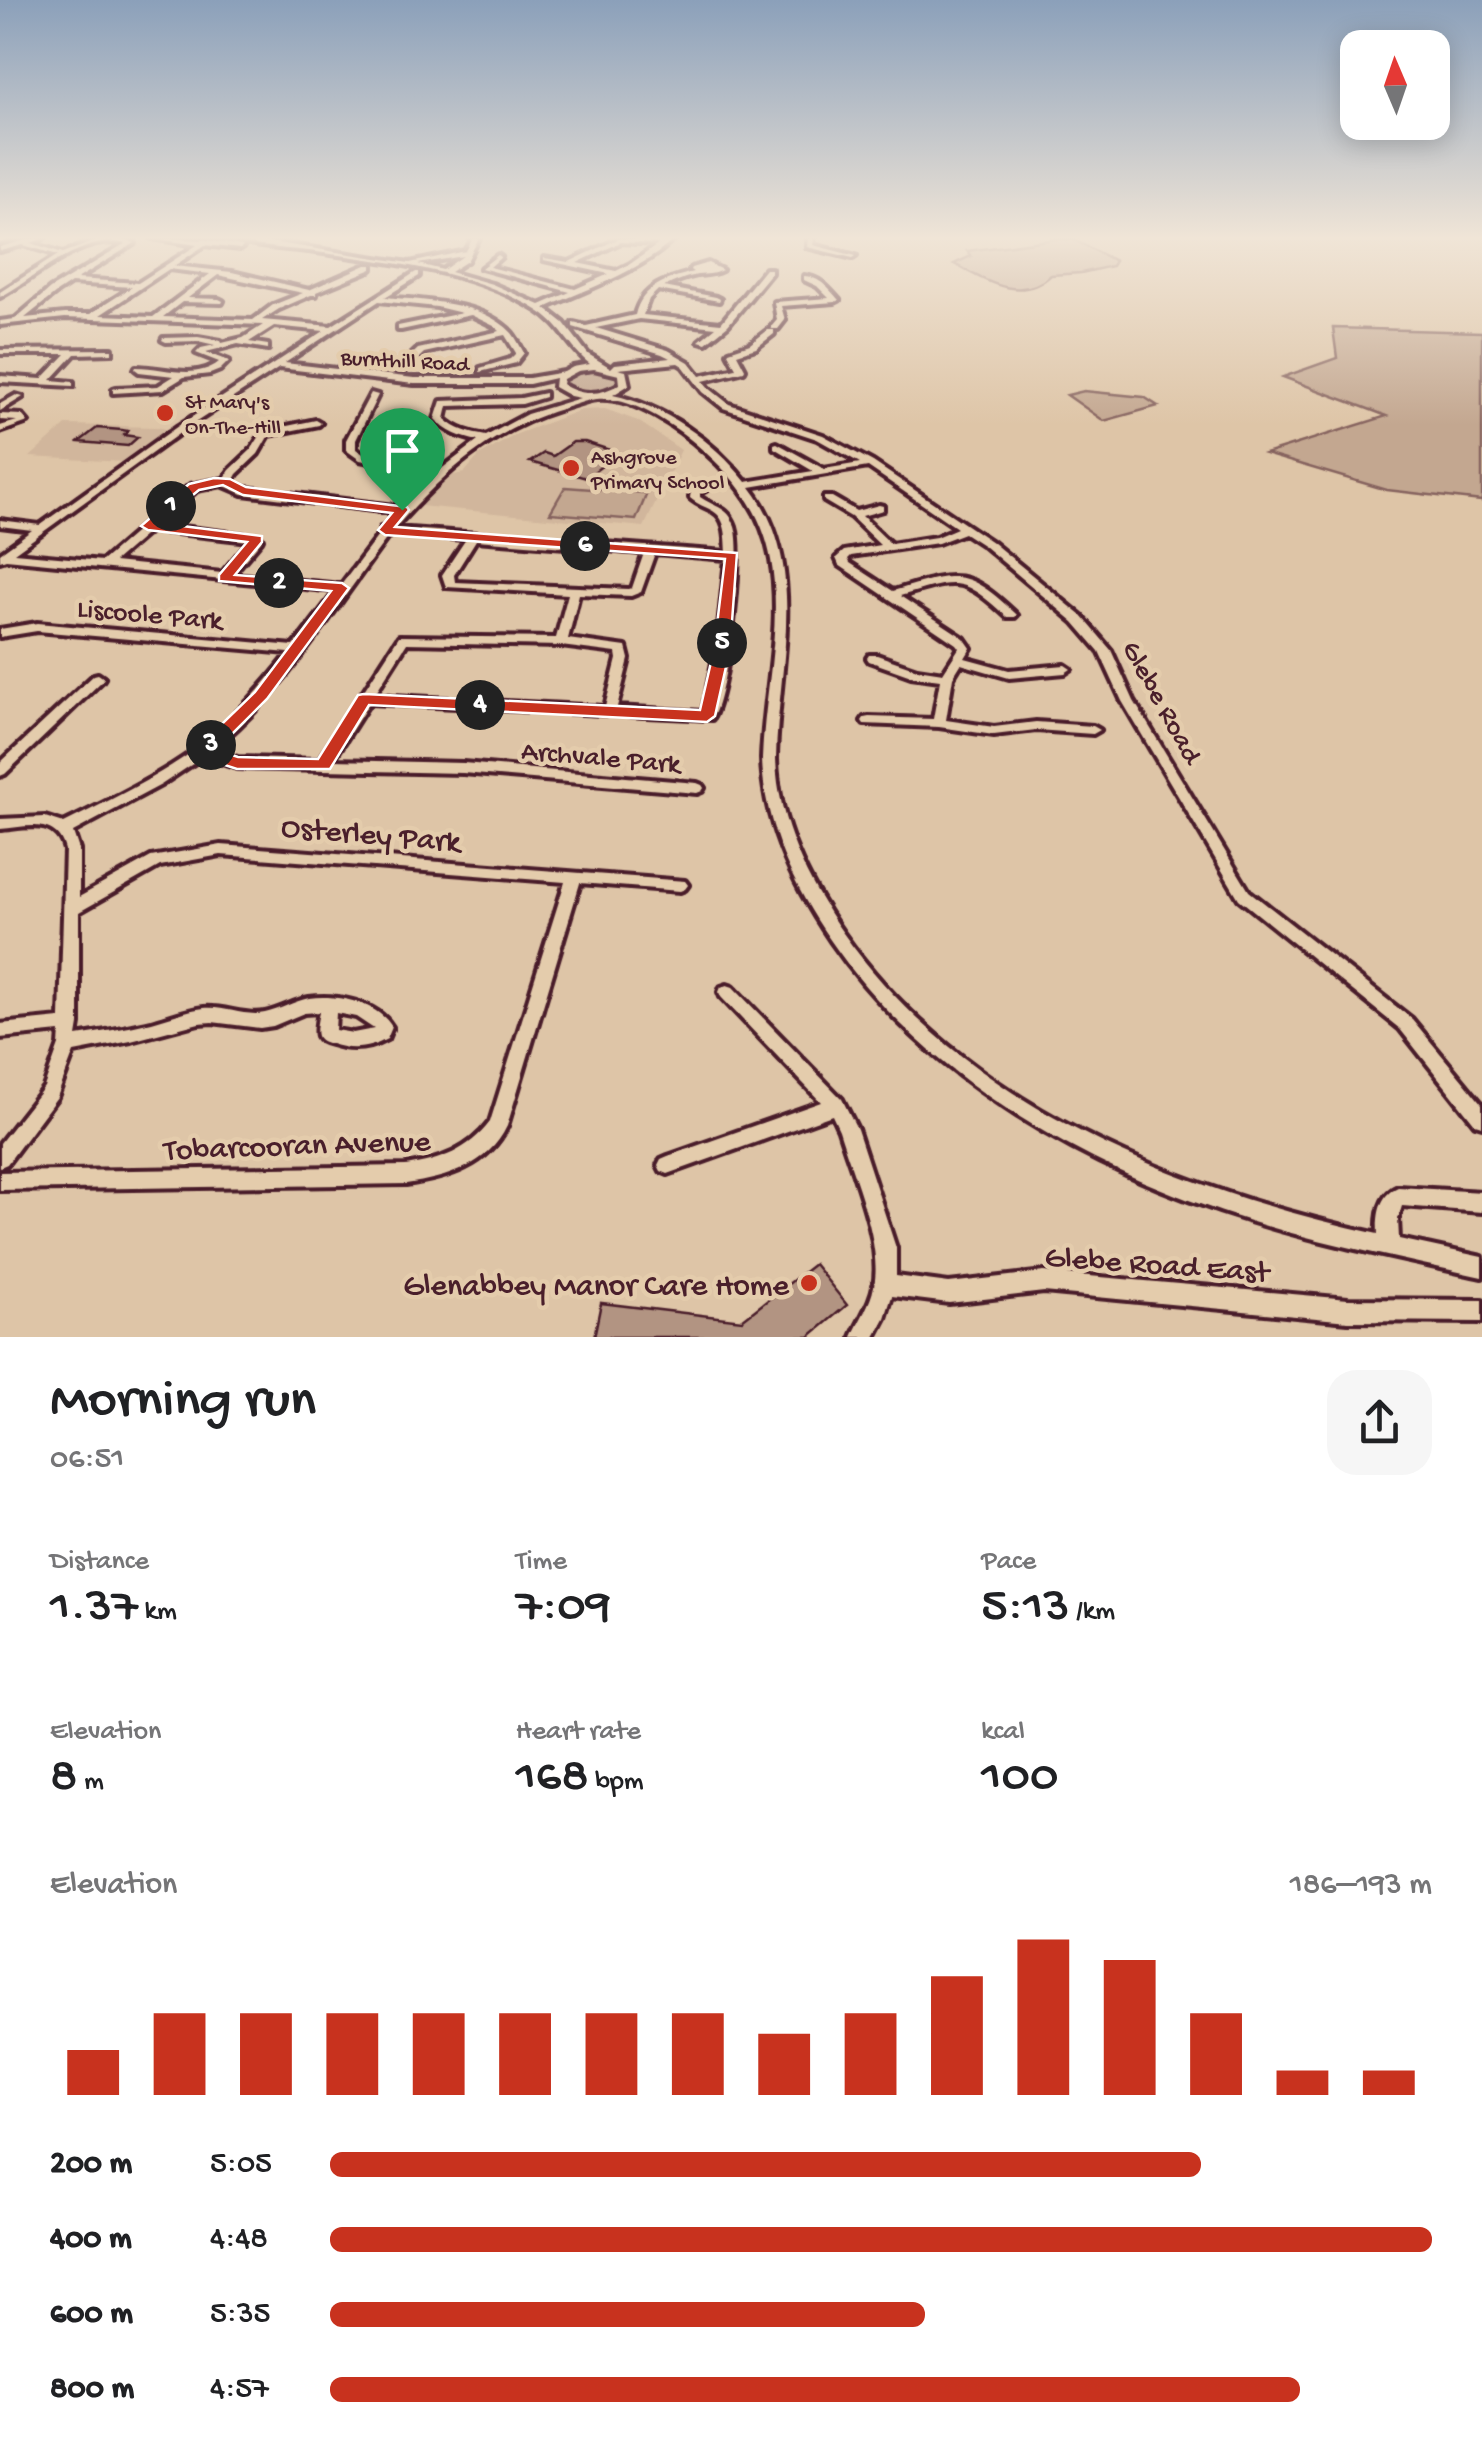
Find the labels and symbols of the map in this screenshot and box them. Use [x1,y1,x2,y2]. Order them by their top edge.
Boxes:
north arrow [1340,30,1450,140]
street label: Burnthill Road [339,347,472,379]
place label: St Mary's On-The-Hill [185,391,281,442]
marker: St Mary's On-The-Hill [154,402,176,424]
pin [360,408,445,511]
place label: Ashgrove Primary School [590,446,725,497]
marker: Ashgrove Primary School [560,457,582,479]
pin: 1 [146,481,196,531]
pin: 6 [560,521,610,571]
pin: 2 [254,558,304,608]
street label: Liscoole Park [76,594,226,639]
pin: 5 [697,618,747,668]
street label: Glebe Road [1113,636,1209,773]
pin: 4 [455,680,505,730]
pin: 3 [186,720,236,770]
street label: Archvale Park [520,736,684,783]
street label: Osterley Park [279,810,465,864]
street label: Tobarcooran Avenue [161,1124,432,1172]
street label: Glebe Road East [1043,1240,1273,1294]
place label: Glenabbey Manor Care Home [403,1269,789,1307]
marker: Glenabbey Manor Care Home [798,1272,820,1294]

